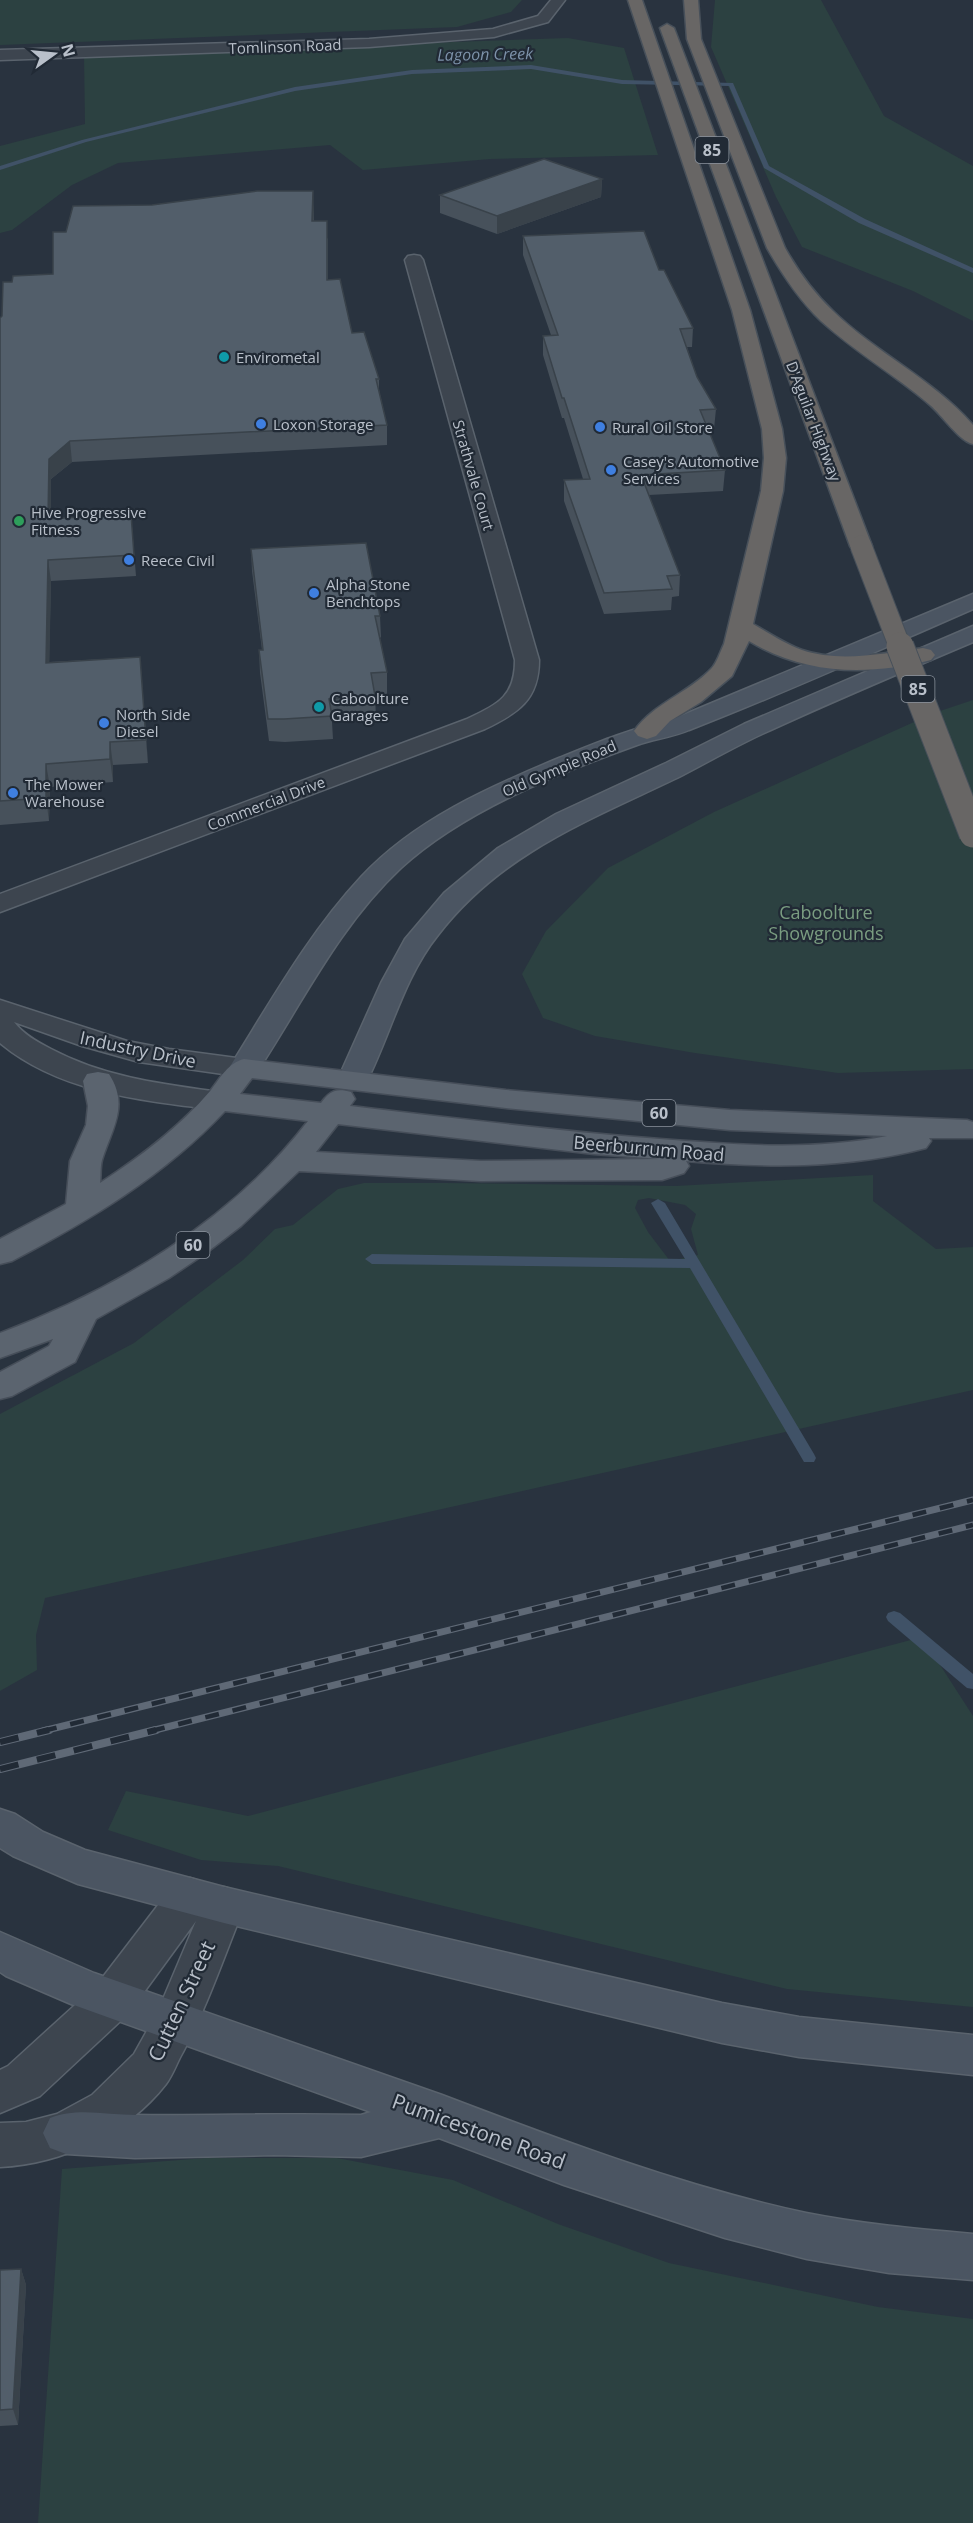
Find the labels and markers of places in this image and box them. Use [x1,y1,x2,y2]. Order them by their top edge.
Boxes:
place label: Envirometal [236,347,320,367]
marker: Envirometal [217,350,231,364]
place label: Loxon Storage [273,414,373,434]
marker: Loxon Storage [254,417,268,431]
place label: Rural Oil Store [612,417,713,437]
marker: Rural Oil Store [593,420,607,434]
place label: Casey's Automotive Services [623,451,759,488]
marker: Casey's Automotive Services [604,463,618,477]
place label: Hive Progressive Fitness [31,502,147,539]
marker: Hive Progressive Fitness [12,514,26,528]
place label: Reece Civil [141,550,215,570]
marker: Reece Civil [122,553,136,567]
place label: Alpha Stone Benchtops [326,574,410,611]
marker: Alpha Stone Benchtops [307,586,321,600]
place label: Caboolture Garages [331,688,409,725]
marker: Caboolture Garages [312,700,326,714]
place label: North Side Diesel [116,704,191,741]
marker: North Side Diesel [97,716,111,730]
place label: The Mower Warehouse [25,774,105,811]
marker: The Mower Warehouse [6,786,20,800]

